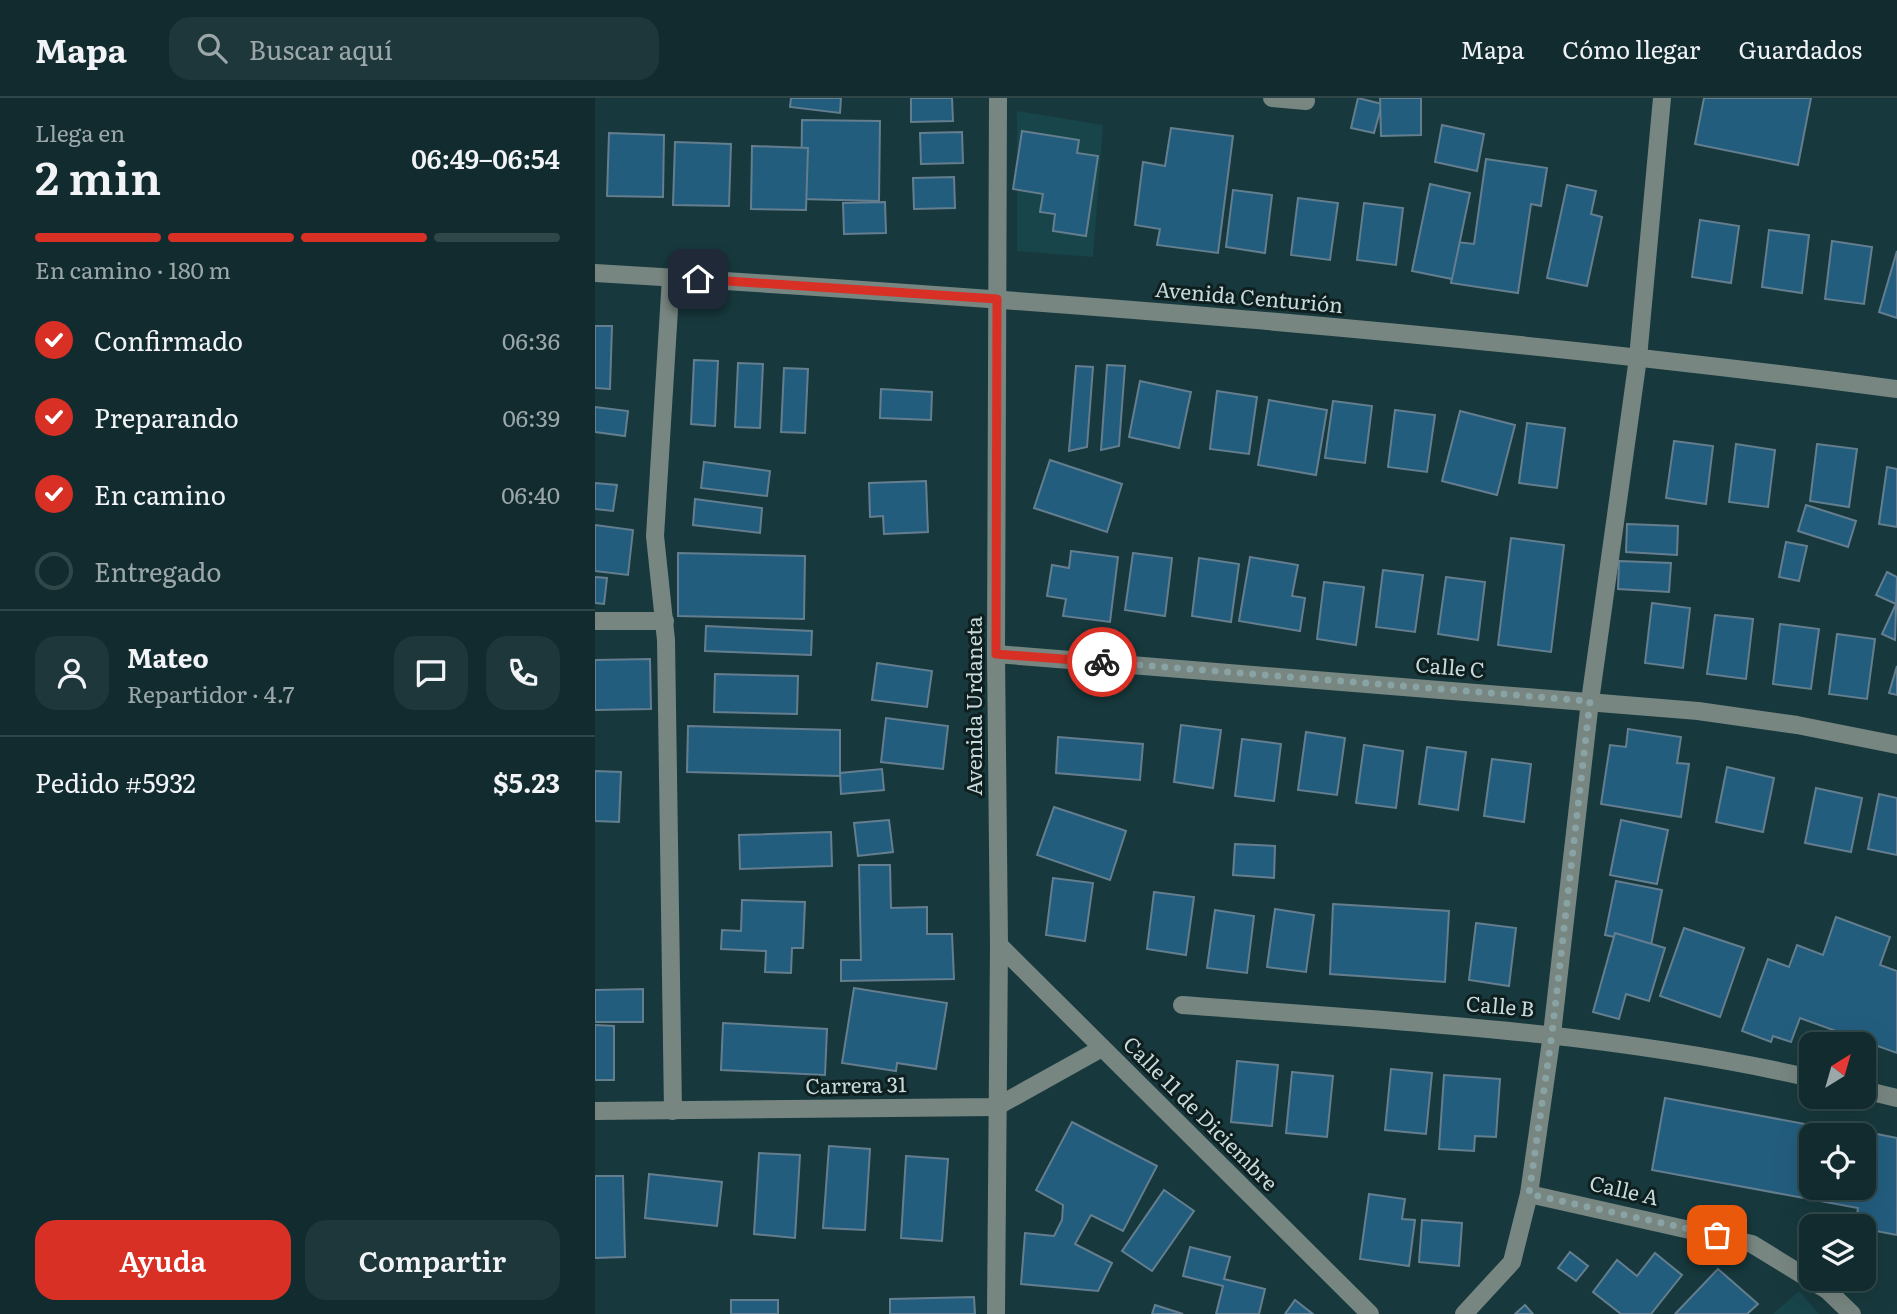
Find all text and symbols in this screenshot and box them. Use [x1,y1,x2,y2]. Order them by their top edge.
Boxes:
search box [169,17,659,80]
text: Mapa [35,24,127,73]
icon: search [193,29,231,67]
text: Buscar aquí [249,29,393,68]
text: Mapa [1460,31,1524,66]
text: Cómo llegar [1562,31,1700,66]
text: Guardados [1738,31,1862,66]
text: Llega en [35,115,125,149]
text: 06:49–06:54 [411,138,560,177]
text: 2 min [35,141,161,209]
pin [668,249,728,309]
text: En camino · 180 m [35,252,231,286]
icon: home [679,260,717,298]
street label: Avenida Centurión [1154,272,1345,319]
text: Confirmado [94,320,243,359]
icon: check [35,321,73,359]
text: 06:36 [502,323,560,357]
text: Preparando [94,397,239,436]
icon: check [35,398,73,436]
text: 06:39 [502,400,560,434]
text: En camino [94,474,226,513]
icon: check [35,475,73,513]
text: 06:40 [501,477,560,511]
text: Entregado [94,551,221,590]
street label: Avenida Urdaneta [957,616,988,796]
courier [1067,627,1137,697]
button: person [35,636,109,710]
button: chat [394,636,468,710]
button: phone [486,636,560,710]
text: Mateo [127,637,209,676]
icon: bike [1083,643,1121,681]
street label: Calle C [1414,647,1486,684]
text: Repartidor · 4.7 [127,676,294,710]
text: Pedido #5932 [35,762,196,801]
text: $5.23 [493,762,560,801]
street label: Calle B [1465,986,1536,1023]
street label: Calle 11 de Diciembre [1117,1028,1286,1197]
north arrow [1799,1032,1876,1110]
map controls [1799,1032,1876,1291]
street label: Carrera 31 [805,1067,907,1100]
button: locate [1799,1123,1876,1200]
street label: Calle A [1587,1166,1663,1212]
pin [1687,1205,1747,1265]
button: layers [1799,1214,1876,1291]
icon: bag [1698,1216,1736,1254]
button: Ayuda [35,1220,291,1300]
button: Compartir [305,1220,560,1300]

